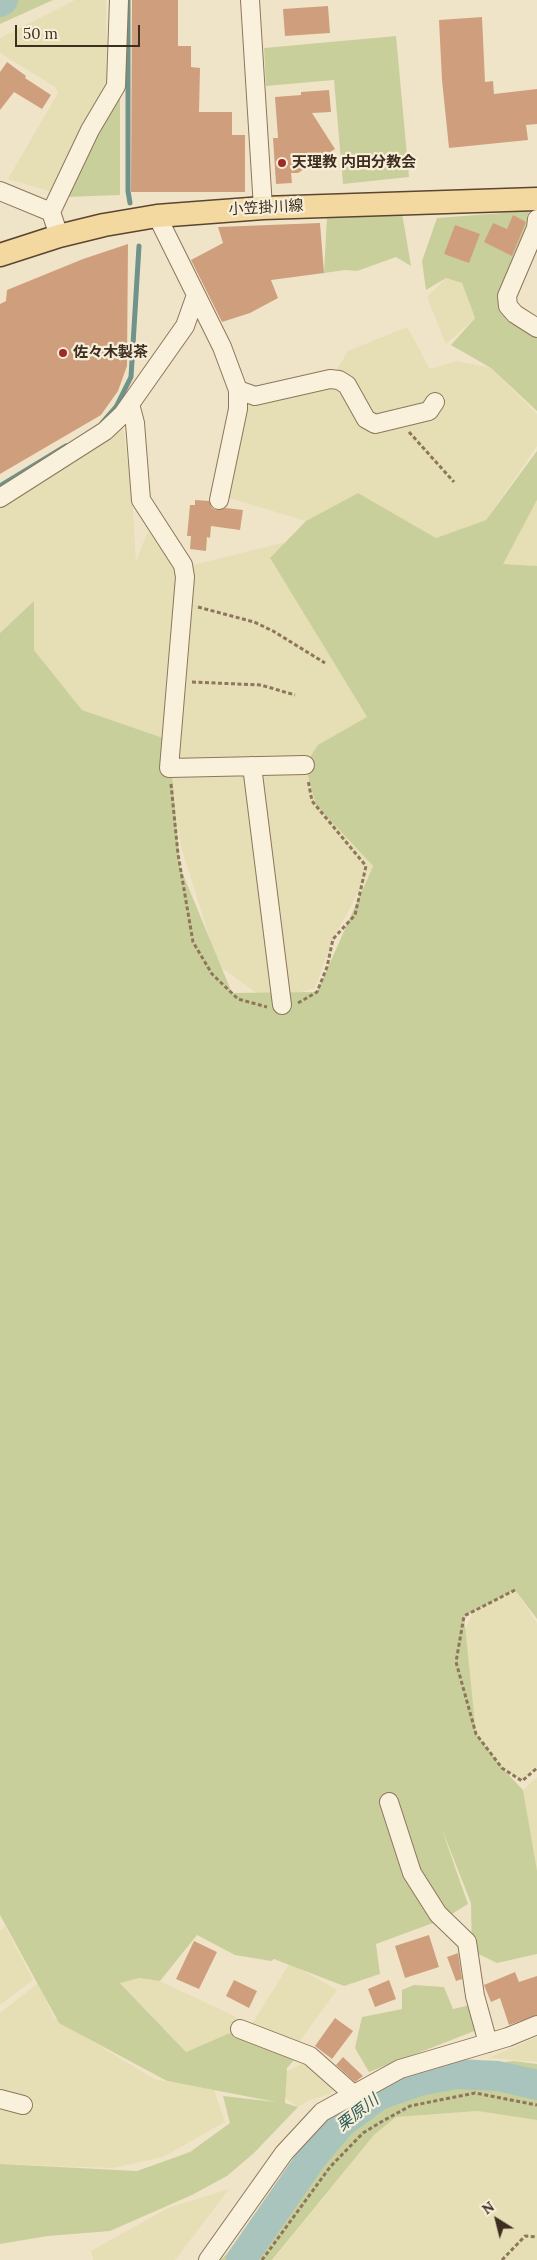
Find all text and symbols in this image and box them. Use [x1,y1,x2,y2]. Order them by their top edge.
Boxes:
scale bar [18,15,142,47]
text: 50 m [23,24,58,43]
place label: 天理教 内田分教会 [292,154,416,172]
marker: 天理教 内田分教会 [276,157,288,169]
street label: 小笠掛川線 [228,197,304,219]
place label: 佐々木製茶 [73,344,148,362]
marker: 佐々木製茶 [57,347,69,359]
water label: 栗原川 [333,2091,383,2135]
north arrow [472,2195,522,2245]
text: N [479,2197,498,2218]

